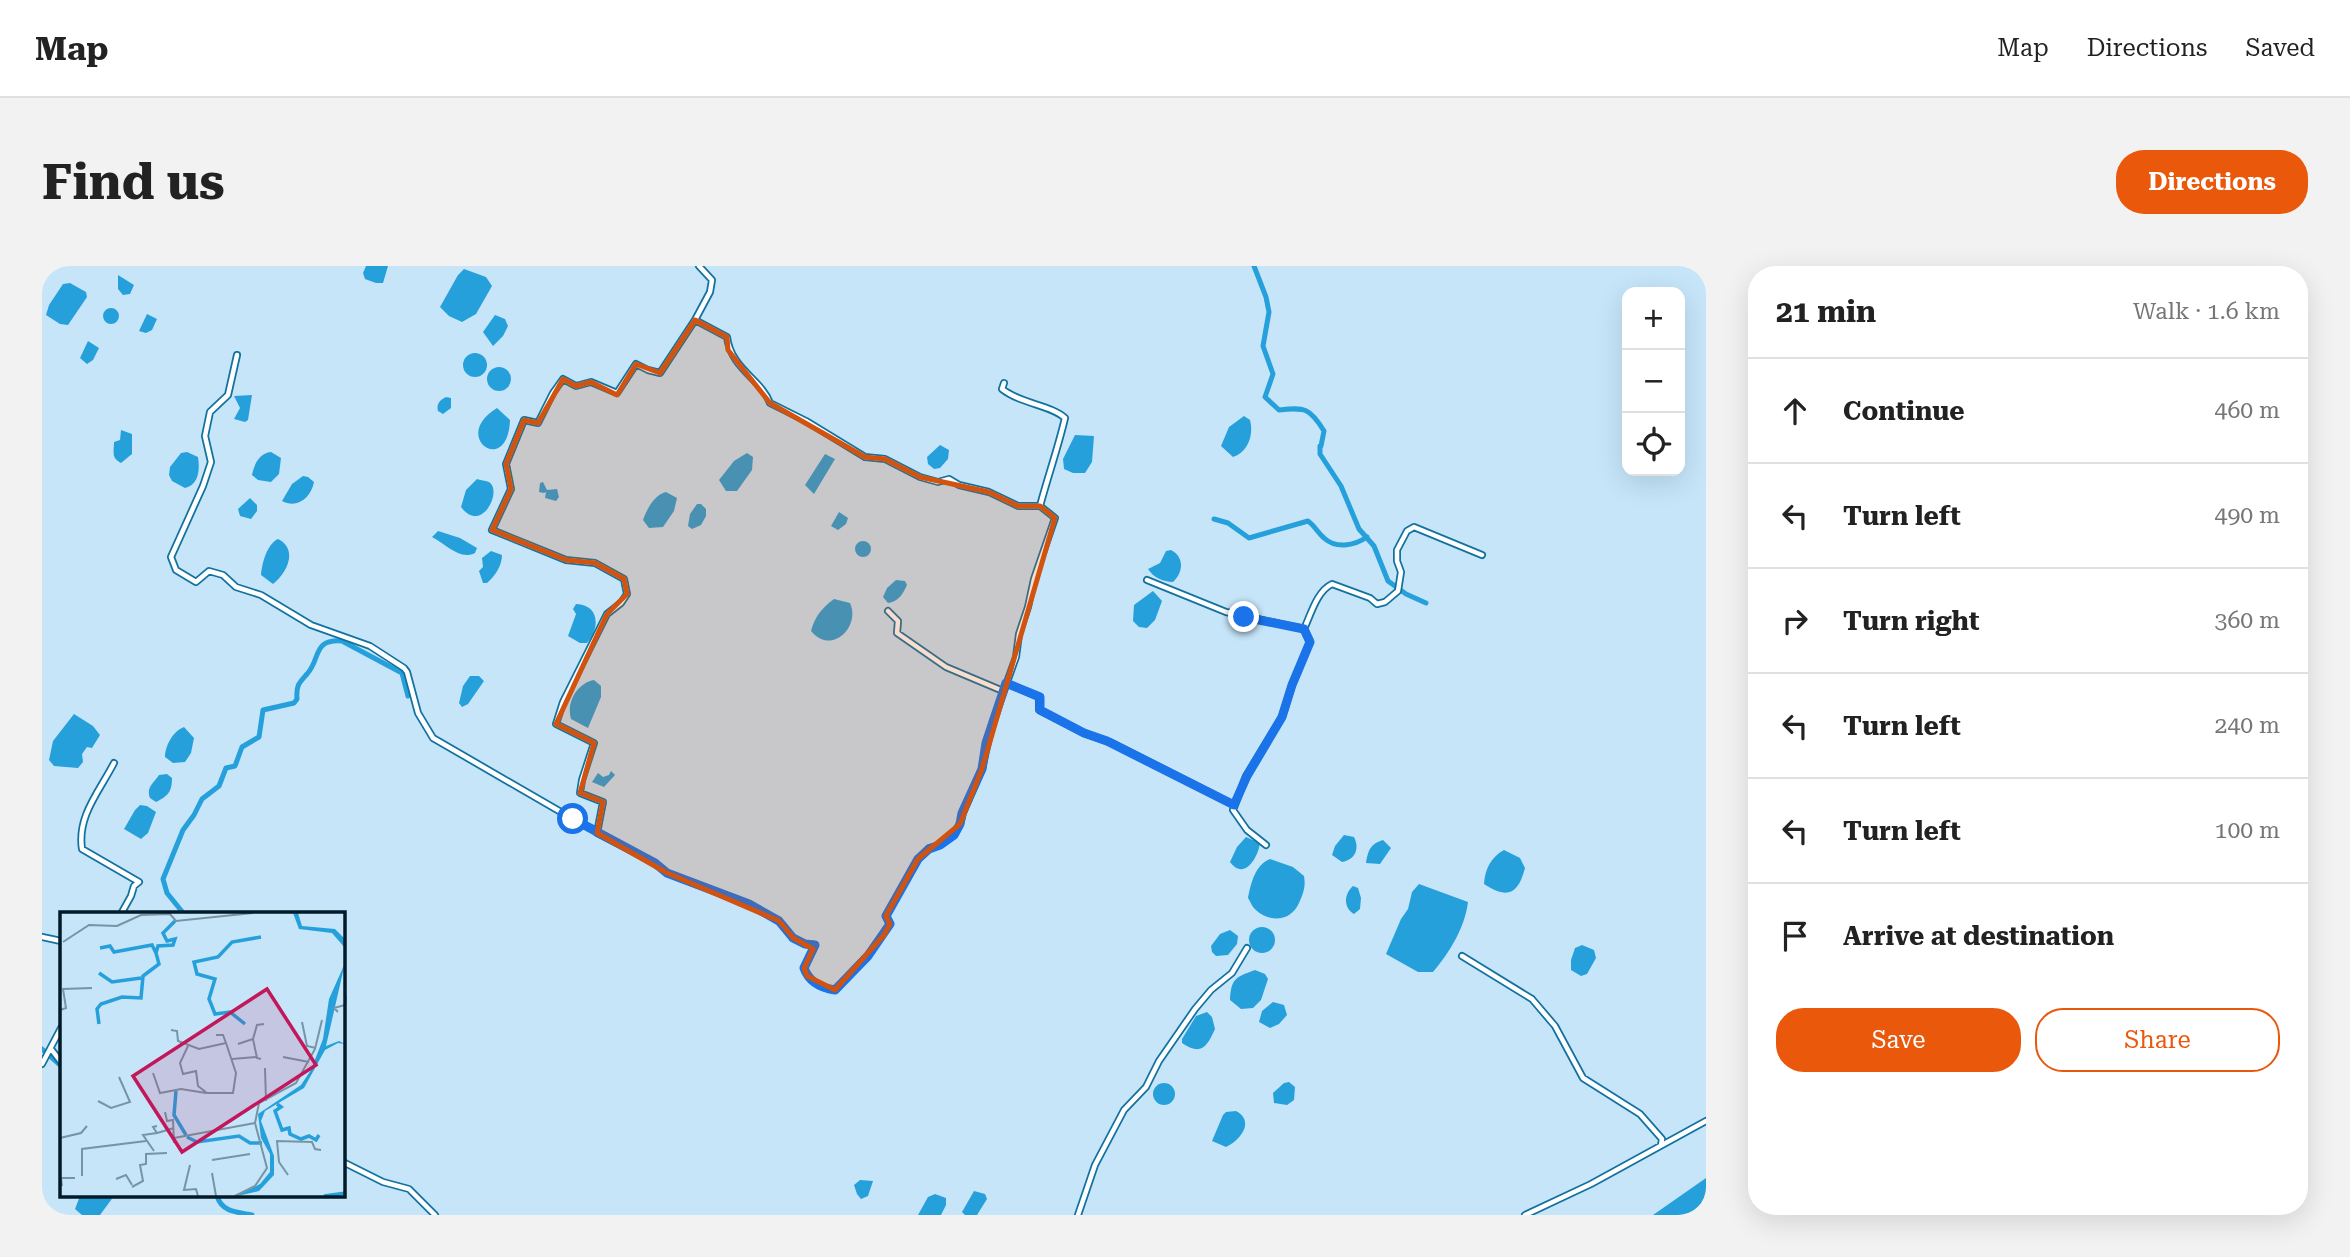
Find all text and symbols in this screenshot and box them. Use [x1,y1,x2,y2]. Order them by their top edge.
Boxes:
text: Map [35,29,109,68]
text: Map [1997,34,2049,62]
text: Directions [2087,34,2207,62]
text: Saved [2245,34,2315,62]
button: Directions [2116,150,2308,214]
text: Find us [42,154,225,211]
map controls [1622,287,1685,476]
button: + [1622,287,1685,350]
text: 21 min [1776,294,1876,329]
text: Walk · 1.6 km [2133,298,2280,325]
button: − [1622,350,1685,413]
icon: ahead [1776,392,1814,430]
text: Continue [1843,396,1965,426]
text: 460 m [2215,397,2280,424]
button: locate [1622,413,1685,476]
icon: left [1776,497,1814,535]
text: Turn left [1843,501,1961,531]
text: 490 m [2215,502,2280,529]
route end [1228,601,1259,632]
icon: right [1776,602,1814,640]
text: Turn right [1843,606,1979,636]
text: 360 m [2215,607,2280,634]
icon: left [1776,707,1814,745]
text: Turn left [1843,711,1961,741]
text: 240 m [2215,712,2280,739]
route start [557,803,588,834]
icon: left [1776,812,1814,850]
text: Turn left [1843,816,1961,846]
text: 100 m [2215,817,2280,844]
inset map [60,912,345,1198]
icon: arrive [1776,917,1814,955]
text: Arrive at destination [1843,921,2114,951]
button: Save [1776,1008,2021,1072]
button: Share [2035,1008,2280,1072]

